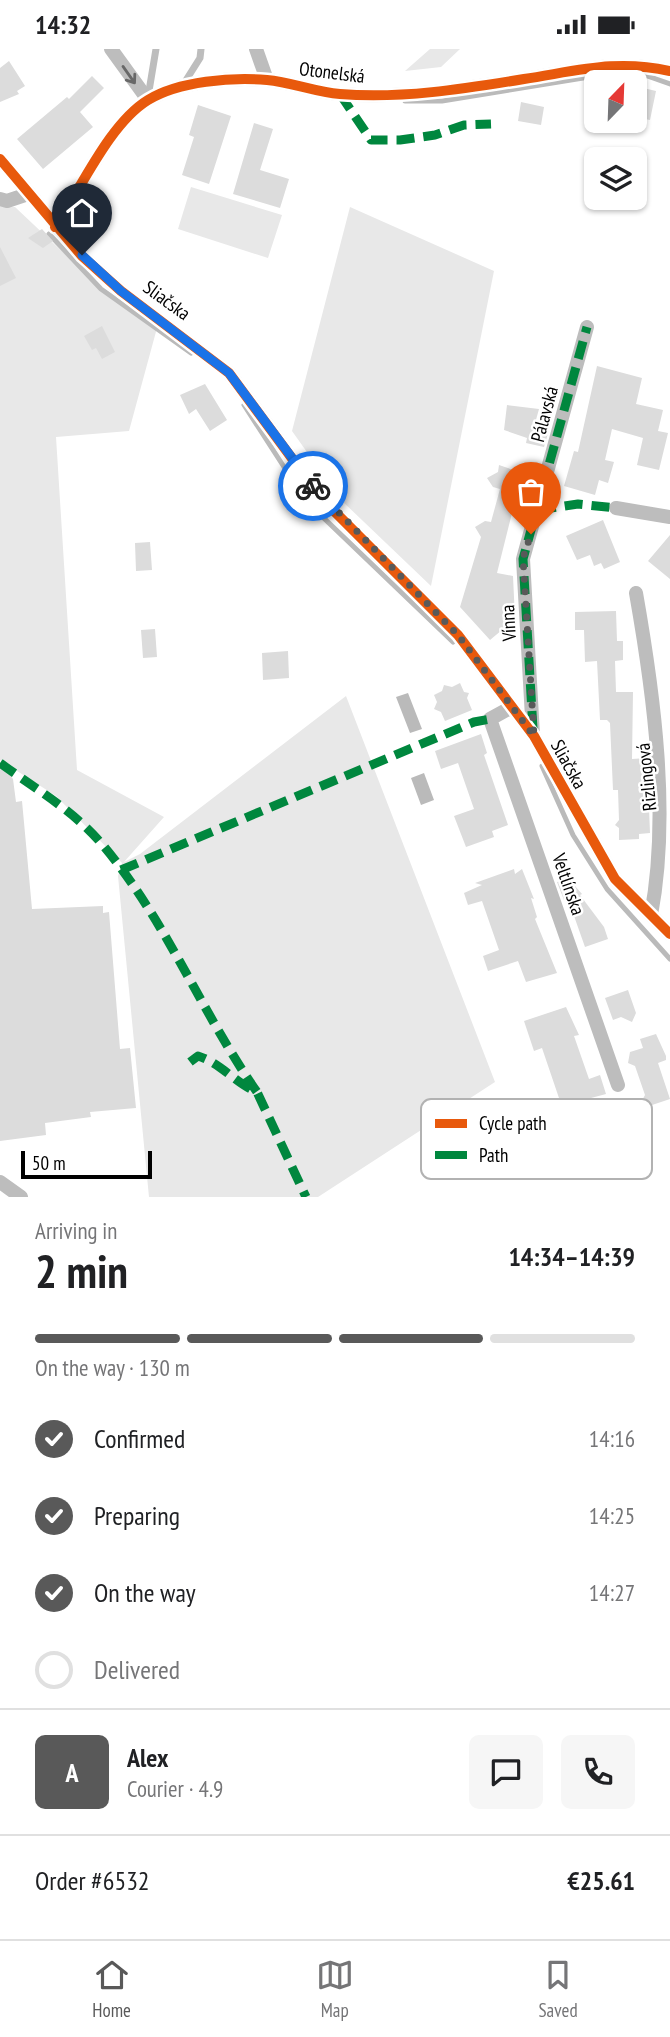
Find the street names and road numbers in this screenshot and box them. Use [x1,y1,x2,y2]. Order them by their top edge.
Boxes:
street label: Otonelská [298,56,366,88]
street label: Sliačska [139,275,195,325]
street label: Pálavská [525,383,563,445]
street label: Vínna [495,604,521,643]
street label: Sliačska [546,735,592,793]
street label: Rizlingová [631,742,661,812]
street label: Veltlínska [547,849,591,918]

